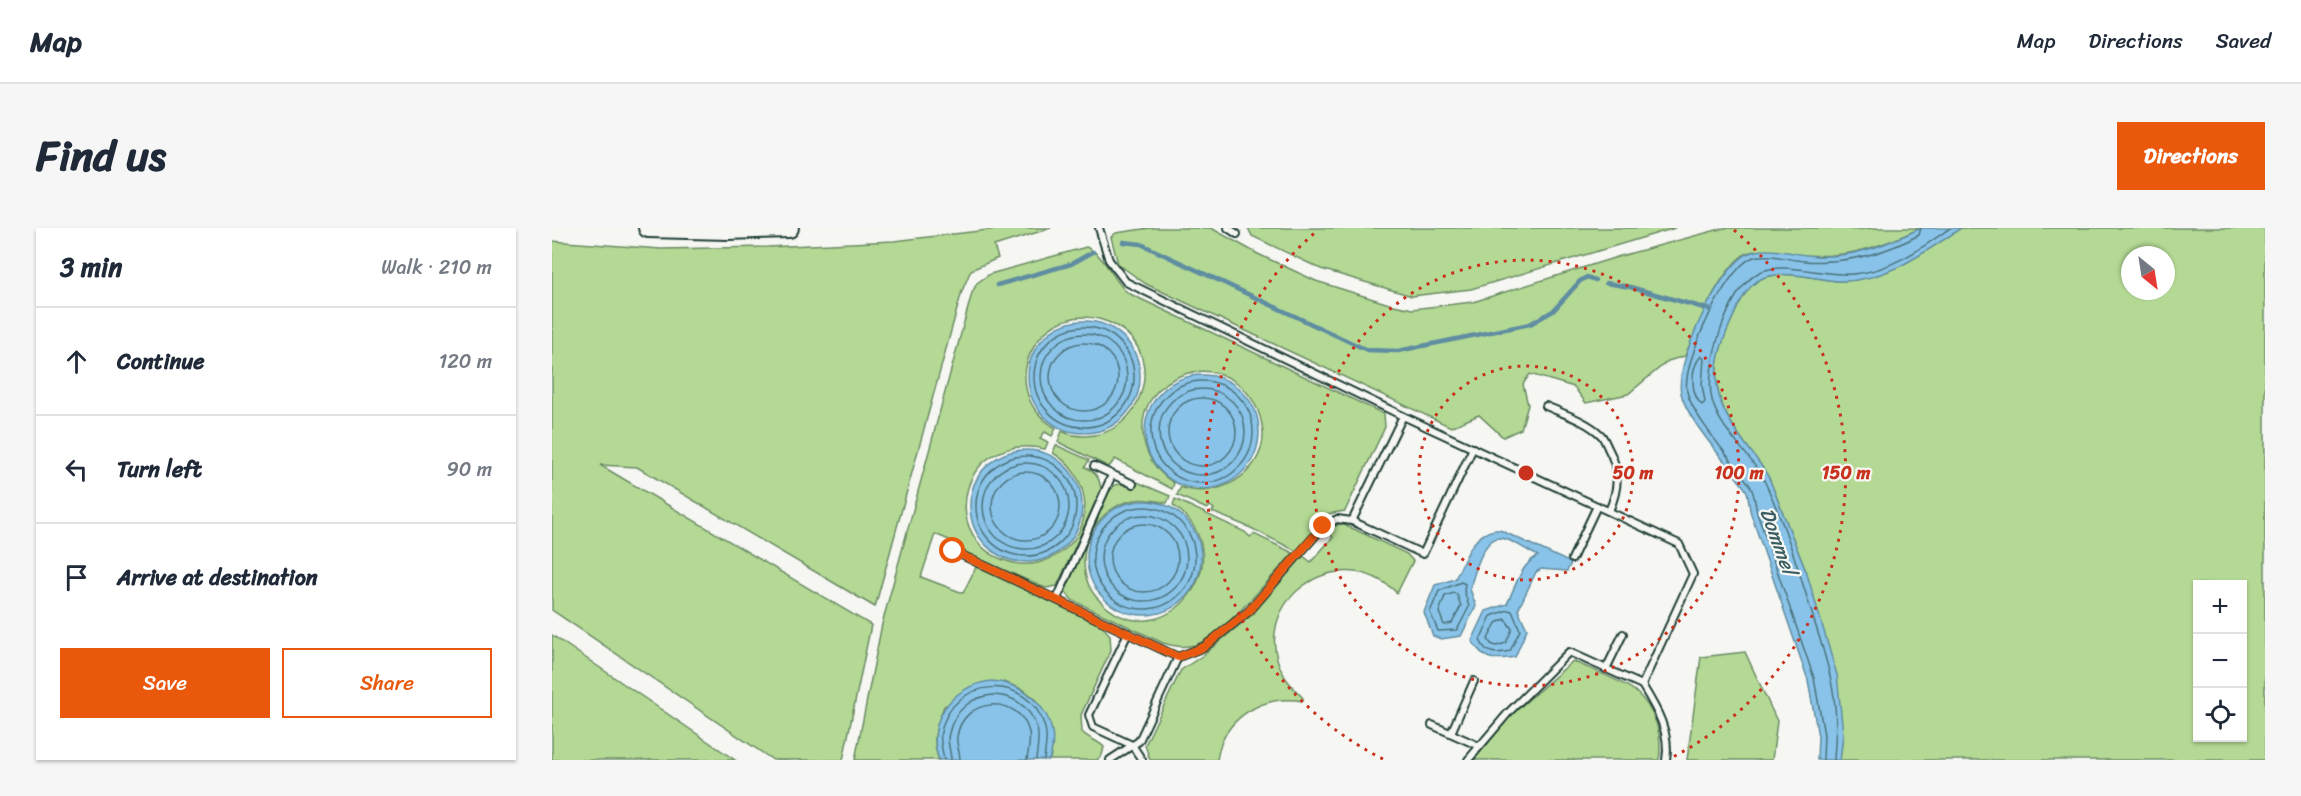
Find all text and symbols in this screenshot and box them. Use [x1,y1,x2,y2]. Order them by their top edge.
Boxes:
text: Map [30,17,82,66]
text: Map [2017,22,2055,60]
text: Directions [2088,22,2183,60]
text: Saved [2216,22,2271,60]
text: Find us [36,119,166,193]
button: Directions [2117,122,2265,190]
text: 3 min [60,244,122,290]
north arrow [2121,246,2175,300]
text: Walk · 210 m [381,250,492,285]
text: Continue [117,342,205,381]
text: 120 m [439,344,492,379]
icon: ahead [60,345,93,378]
text: Turn left [117,450,202,489]
text: 90 m [447,452,492,487]
icon: left [60,453,93,486]
text: 50 m [1613,457,1654,489]
text: 100 m [1715,457,1764,489]
text: 150 m [1822,457,1870,489]
centre of rings [1516,463,1536,483]
water label: Dommel [1750,503,1808,583]
route end [1309,512,1335,538]
route start [939,537,965,563]
text: Arrive at destination [117,558,318,597]
icon: arrive [60,561,93,594]
map controls [2193,580,2247,742]
button: + [2193,580,2247,634]
button: − [2193,634,2247,688]
button: Save [60,648,270,718]
button: Share [282,648,492,718]
button: locate [2193,688,2247,742]

